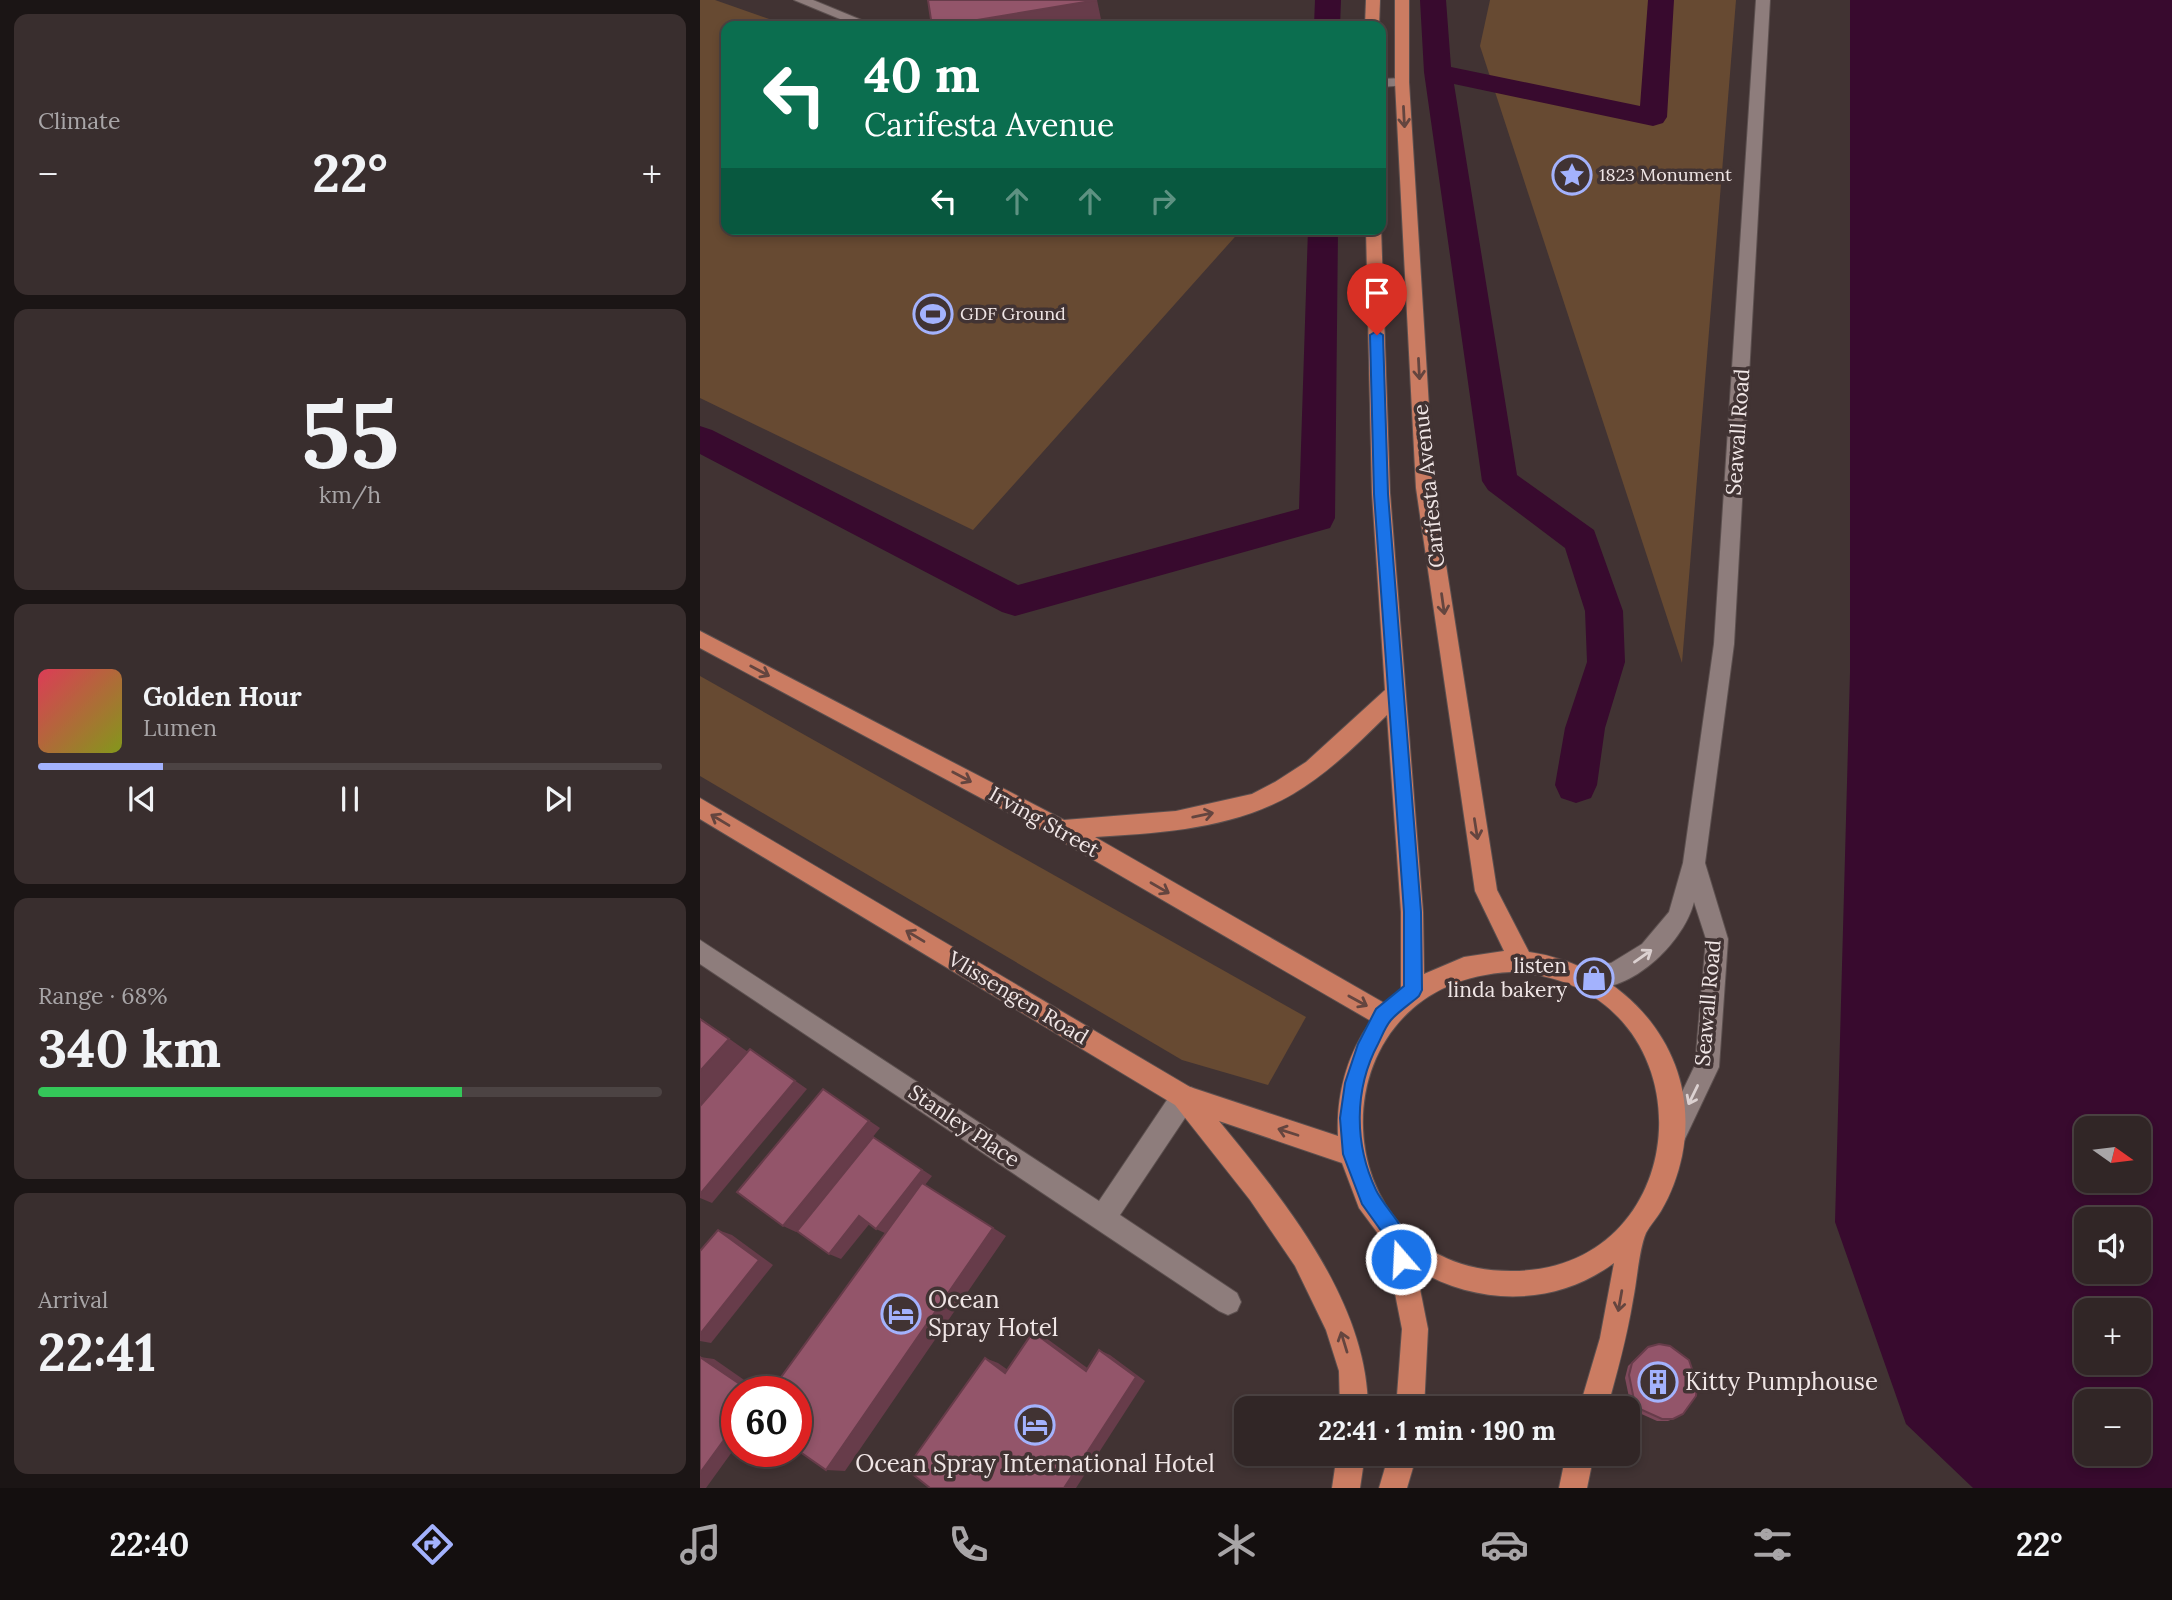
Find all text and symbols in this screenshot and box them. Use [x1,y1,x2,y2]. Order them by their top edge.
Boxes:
text: 40 m [864,43,980,105]
icon: left [749,49,840,140]
text: Carifesta Avenue [864,104,1114,145]
one-way arrow [1398,105,1411,128]
text: Climate [38,106,120,135]
text: 22° [312,140,388,206]
text: − [38,150,58,198]
text: + [642,150,662,198]
place icon: 1823 Monument [1551,154,1593,196]
place label: 1823 Monument [1599,163,1732,186]
icon: left [925,182,963,220]
icon: ahead [998,182,1036,220]
icon: ahead [1071,182,1109,220]
icon: right [1144,182,1182,220]
pin [1347,263,1407,335]
icon: arrive [1358,274,1396,312]
sports icon: GDF Ground [912,293,954,335]
place label: GDF Ground [960,302,1066,325]
one-way arrow [1412,357,1425,380]
street label: Seawall Road [1720,368,1755,496]
text: 55 [301,376,399,493]
street label: Carifesta Avenue [1406,403,1451,569]
text: km/h [319,480,381,509]
one-way arrow [1436,592,1449,614]
one-way arrow [750,665,770,679]
text: Golden Hour [143,680,302,713]
text: Lumen [143,713,217,742]
one-way arrow [951,771,972,784]
icon: previous [123,780,161,818]
icon: pause [331,780,369,818]
icon: next [539,780,577,818]
street label: Irving Street [984,780,1105,863]
one-way arrow [1191,808,1214,822]
one-way arrow [710,812,730,826]
one-way arrow [1470,817,1483,839]
one-way arrow [1150,881,1170,895]
one-way arrow [905,929,925,943]
street label: Seawall Road [1689,939,1726,1067]
street label: Vlissengen Road [942,944,1093,1050]
one-way arrow [1633,949,1652,963]
place label: listen linda bakery [1448,952,1567,1003]
shop icon: listen linda bakery [1573,957,1615,999]
text: Range · 68% [38,981,167,1010]
one-way arrow [1347,994,1367,1008]
text: 340 km [38,1015,221,1081]
street label: Stanley Place [903,1078,1025,1173]
one-way arrow [1686,1084,1700,1105]
north arrow [2074,1116,2151,1194]
map controls [2074,1116,2151,1466]
one-way arrow [1278,1125,1300,1137]
button: sound [2074,1207,2151,1284]
position arrow [1364,1222,1438,1296]
place label: Ocean Spray Hotel [928,1284,1058,1343]
text: Arrival [38,1285,108,1314]
one-way arrow [1613,1289,1626,1312]
hotel icon: Ocean Spray Hotel [880,1293,922,1335]
button: + [2074,1298,2151,1375]
text: 22:41 [38,1319,156,1385]
one-way arrow [1337,1331,1350,1353]
building icon: Kitty Pumphouse [1637,1361,1679,1403]
place label: Kitty Pumphouse [1685,1366,1878,1397]
speed limit sign: 60 [721,1376,812,1467]
button: − [2074,1389,2151,1466]
hotel icon: Ocean Spray International Hotel [1014,1404,1056,1446]
text: 22:41 · 1 min · 190 m [1318,1414,1556,1447]
place label: Ocean Spray International Hotel [855,1448,1215,1479]
icon: directions [408,1520,457,1569]
icon: music [676,1520,725,1569]
icon: phone [944,1520,993,1569]
icon: climate [1212,1520,1261,1569]
icon: car [1480,1520,1529,1569]
icon: filters [1748,1520,1797,1569]
text: 22:40 [109,1524,189,1565]
text: 22° [2016,1524,2062,1565]

